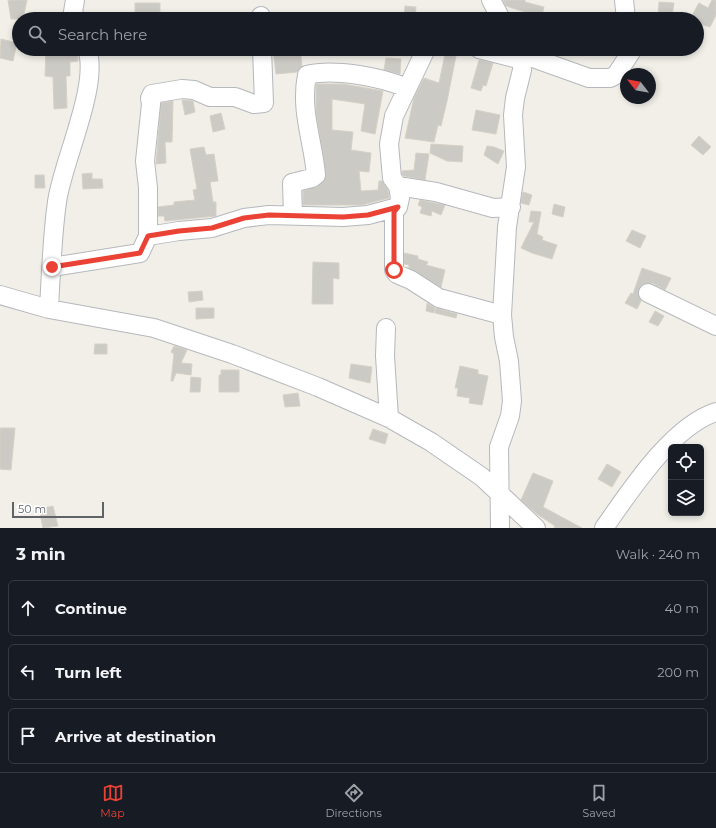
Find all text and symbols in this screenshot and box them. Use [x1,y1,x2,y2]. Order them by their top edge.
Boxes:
search box [12,12,704,56]
icon: search [26,23,48,45]
text: Search here [58,25,147,44]
north arrow [620,68,656,104]
route end [43,258,61,276]
route start [385,261,403,279]
map controls [668,444,704,516]
button: locate [668,444,704,480]
button: layers [668,480,704,516]
scale bar [12,500,104,519]
text: 50 m [18,502,46,516]
text: 3 min [16,544,66,564]
text: Walk · 240 m [616,546,700,562]
icon: ahead [17,597,39,619]
text: Continue [55,599,127,618]
text: 40 m [665,600,699,616]
icon: left [17,661,39,683]
text: Turn left [55,663,122,682]
text: 200 m [657,664,699,680]
icon: arrive [17,725,39,747]
text: Arrive at destination [55,727,216,746]
tab: Map [100,782,125,820]
tab: Directions [326,782,382,820]
tab: Saved [583,782,616,820]

